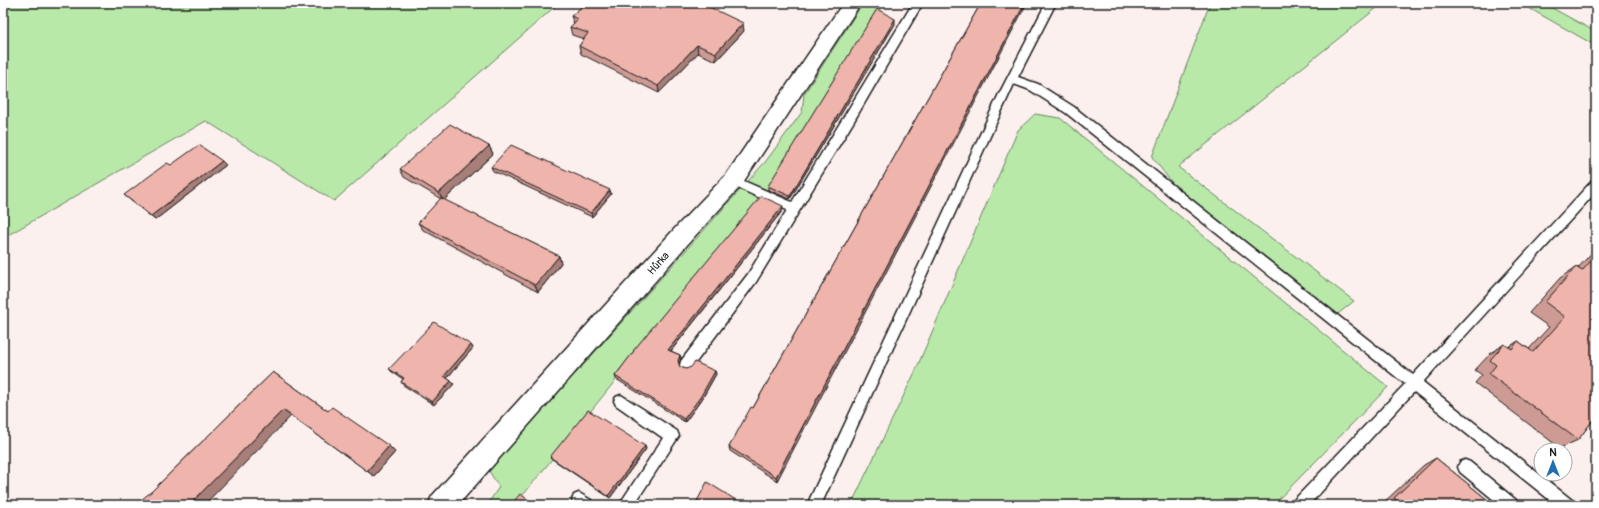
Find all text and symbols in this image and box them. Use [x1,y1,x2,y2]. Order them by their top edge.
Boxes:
street label: Hůrka [645,249,672,277]
north arrow [1533,442,1573,482]
text: N [1549,446,1557,459]

